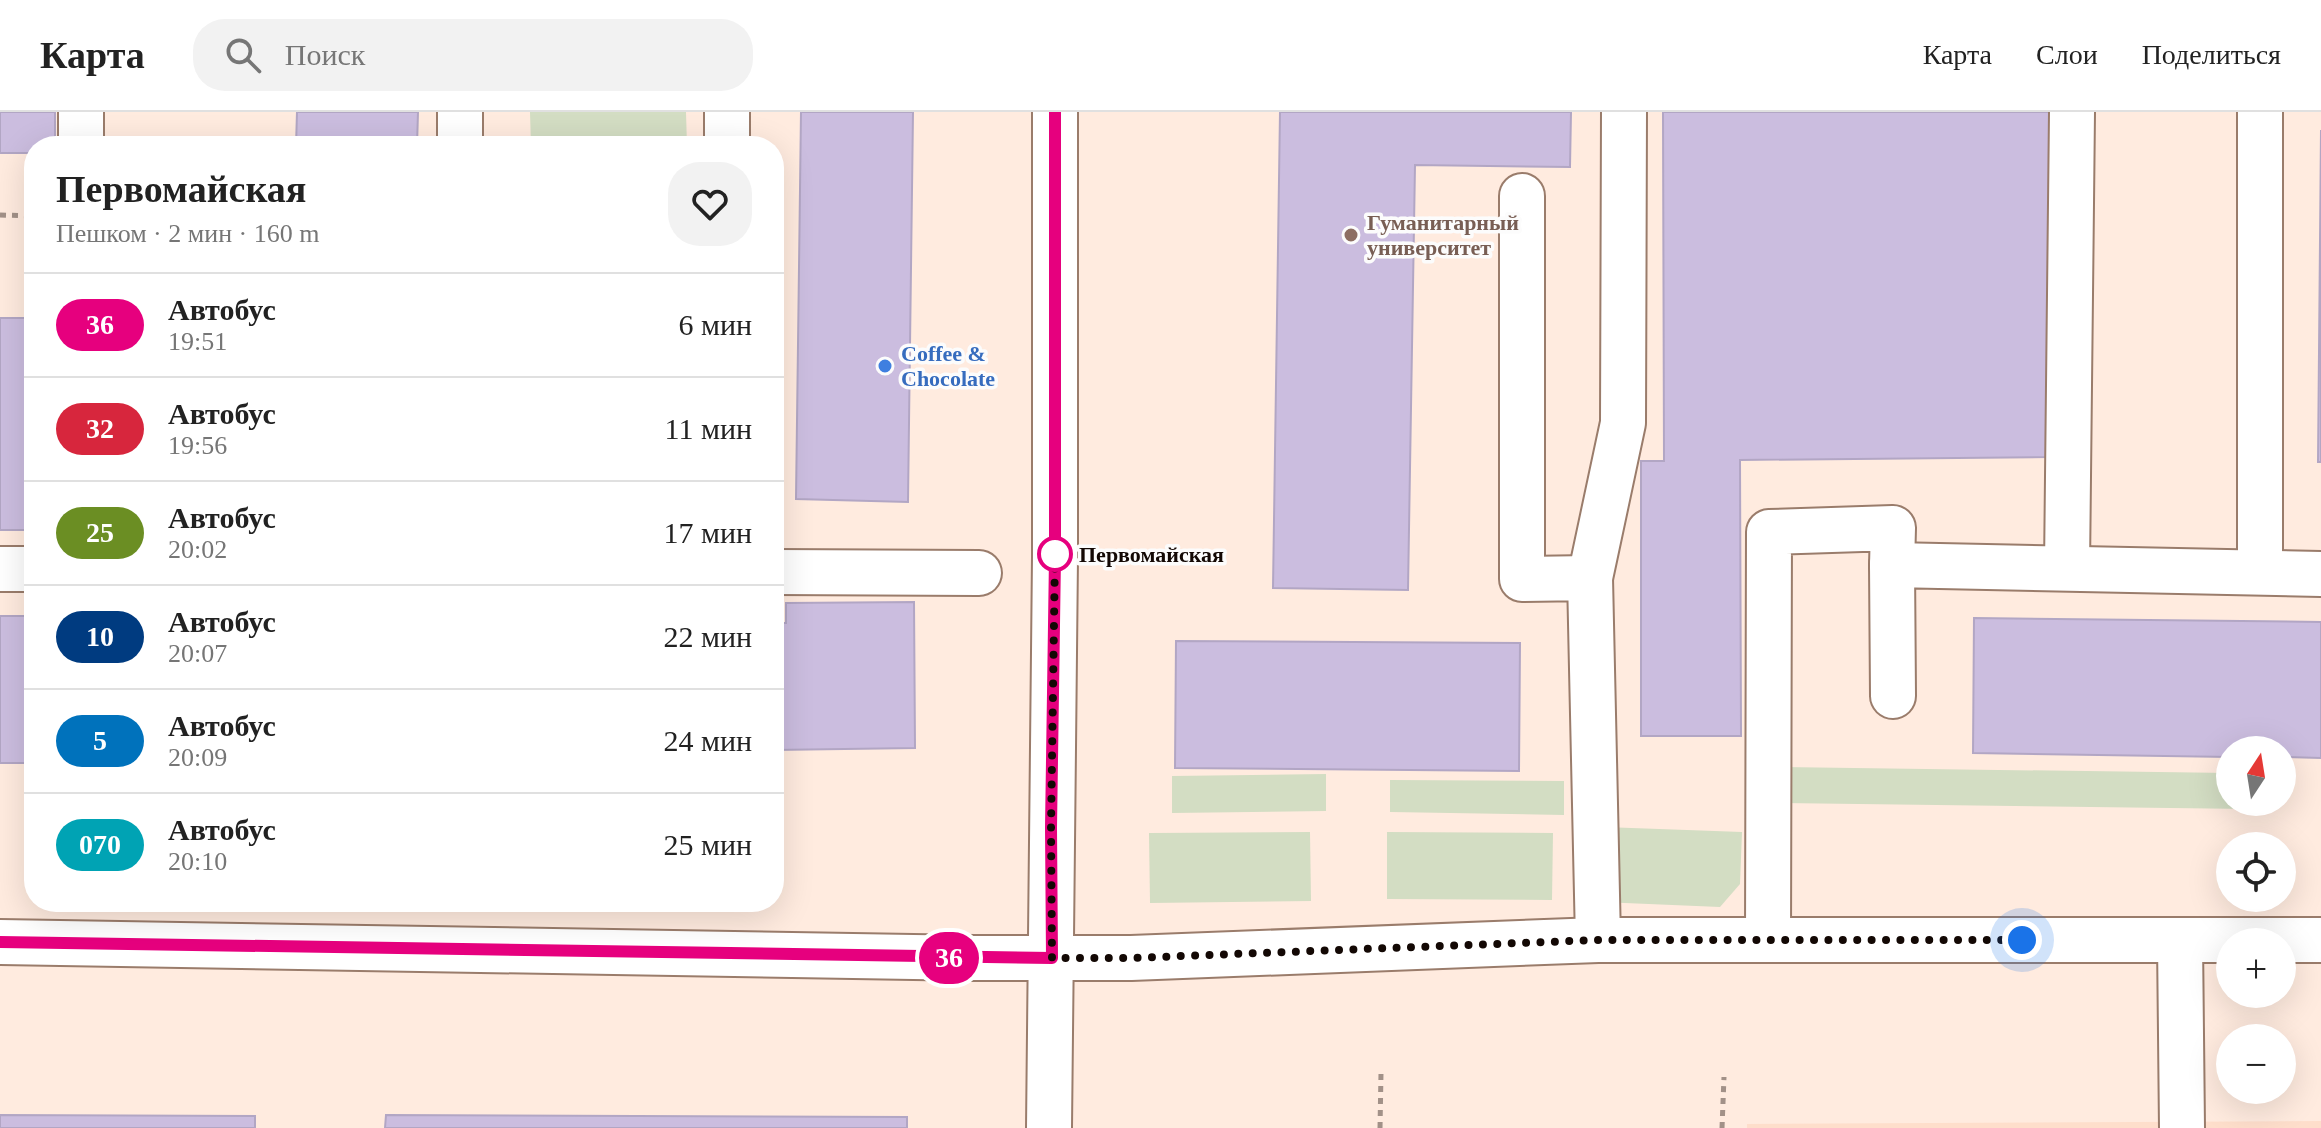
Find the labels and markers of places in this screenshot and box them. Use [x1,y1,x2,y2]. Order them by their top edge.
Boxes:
place label: Гуманитарный университет [1367,210,1519,260]
marker: Гуманитарный университет [1342,226,1360,244]
place label: Coffee & Chocolate [901,341,995,391]
marker: Coffee & Chocolate [876,357,894,375]
marker: Первомайская [1038,537,1072,571]
place label: Первомайская [1079,542,1224,567]

